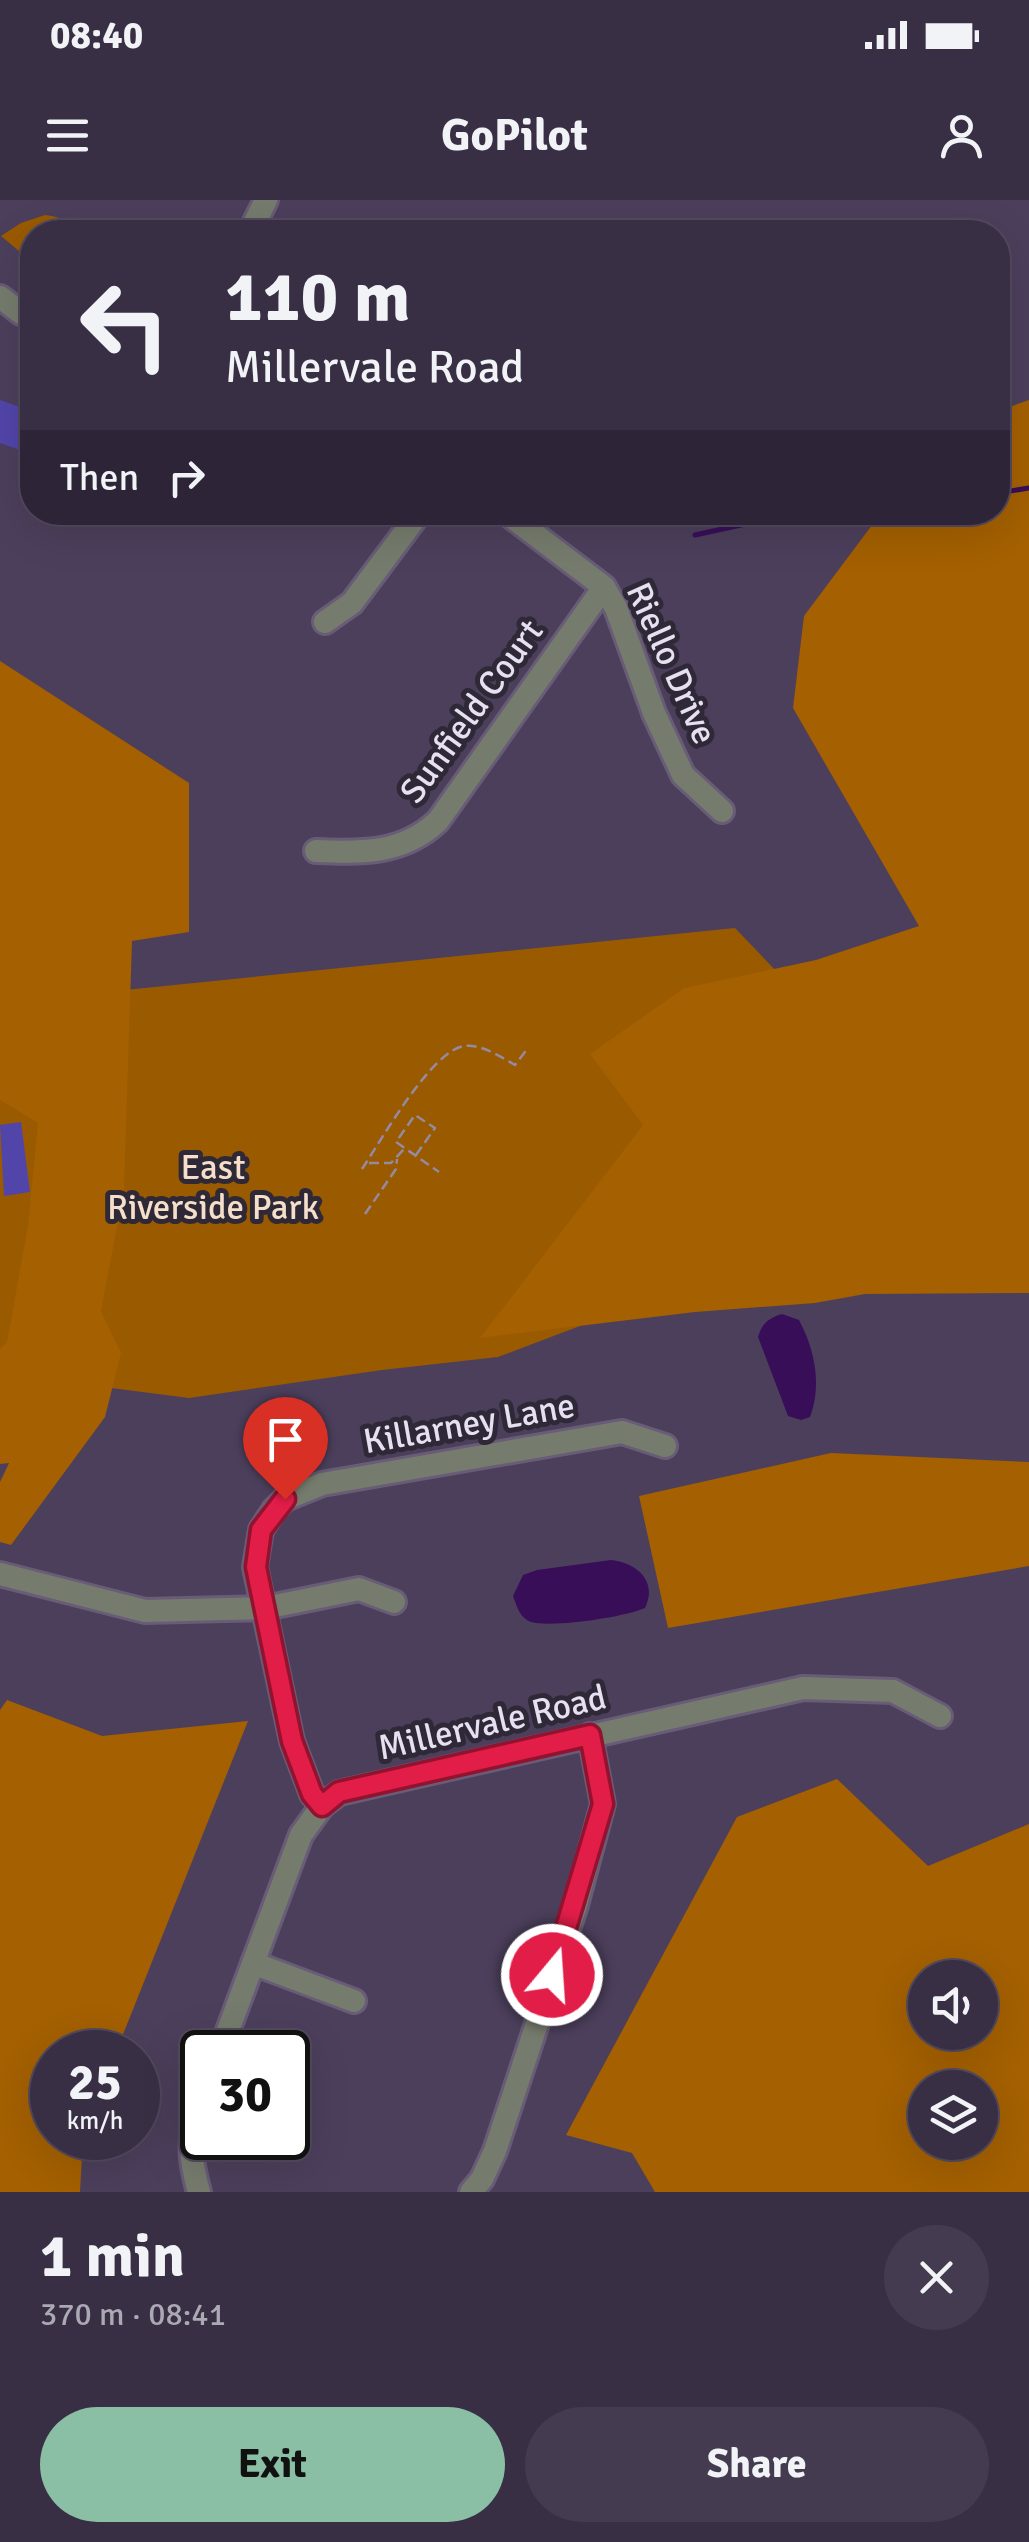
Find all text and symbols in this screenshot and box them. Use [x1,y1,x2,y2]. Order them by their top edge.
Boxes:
text: 08:40 [50,12,143,59]
icon: menu [40,108,95,163]
text: GoPilot [441,108,588,163]
icon: person [934,108,989,163]
text: 110 m [225,254,410,340]
icon: left [60,260,190,390]
text: Millervale Road [225,340,524,395]
icon: right [159,450,214,505]
text: Then [60,454,139,501]
street label: Riello Drive [617,576,726,751]
street label: Sunfield Court [391,611,552,811]
park label: East Riverside Park [107,1146,319,1229]
street label: Killarney Lane [360,1384,578,1463]
pin [243,1397,328,1500]
icon: arrive [258,1412,313,1467]
street label: Millervale Road [374,1675,610,1770]
position arrow [500,1923,604,2027]
map controls [908,1960,998,2160]
button: sound [908,1960,998,2050]
speed limit sign: 30 [180,2030,310,2160]
text: 25 [68,2052,122,2114]
button: layers [908,2070,998,2160]
text: km/h [67,2105,123,2136]
text: 1 min [40,2220,185,2294]
button: close [884,2225,989,2330]
text: 370 m · 08:41 [40,2295,226,2334]
button: Exit [40,2407,505,2522]
button: Share [525,2407,989,2522]

